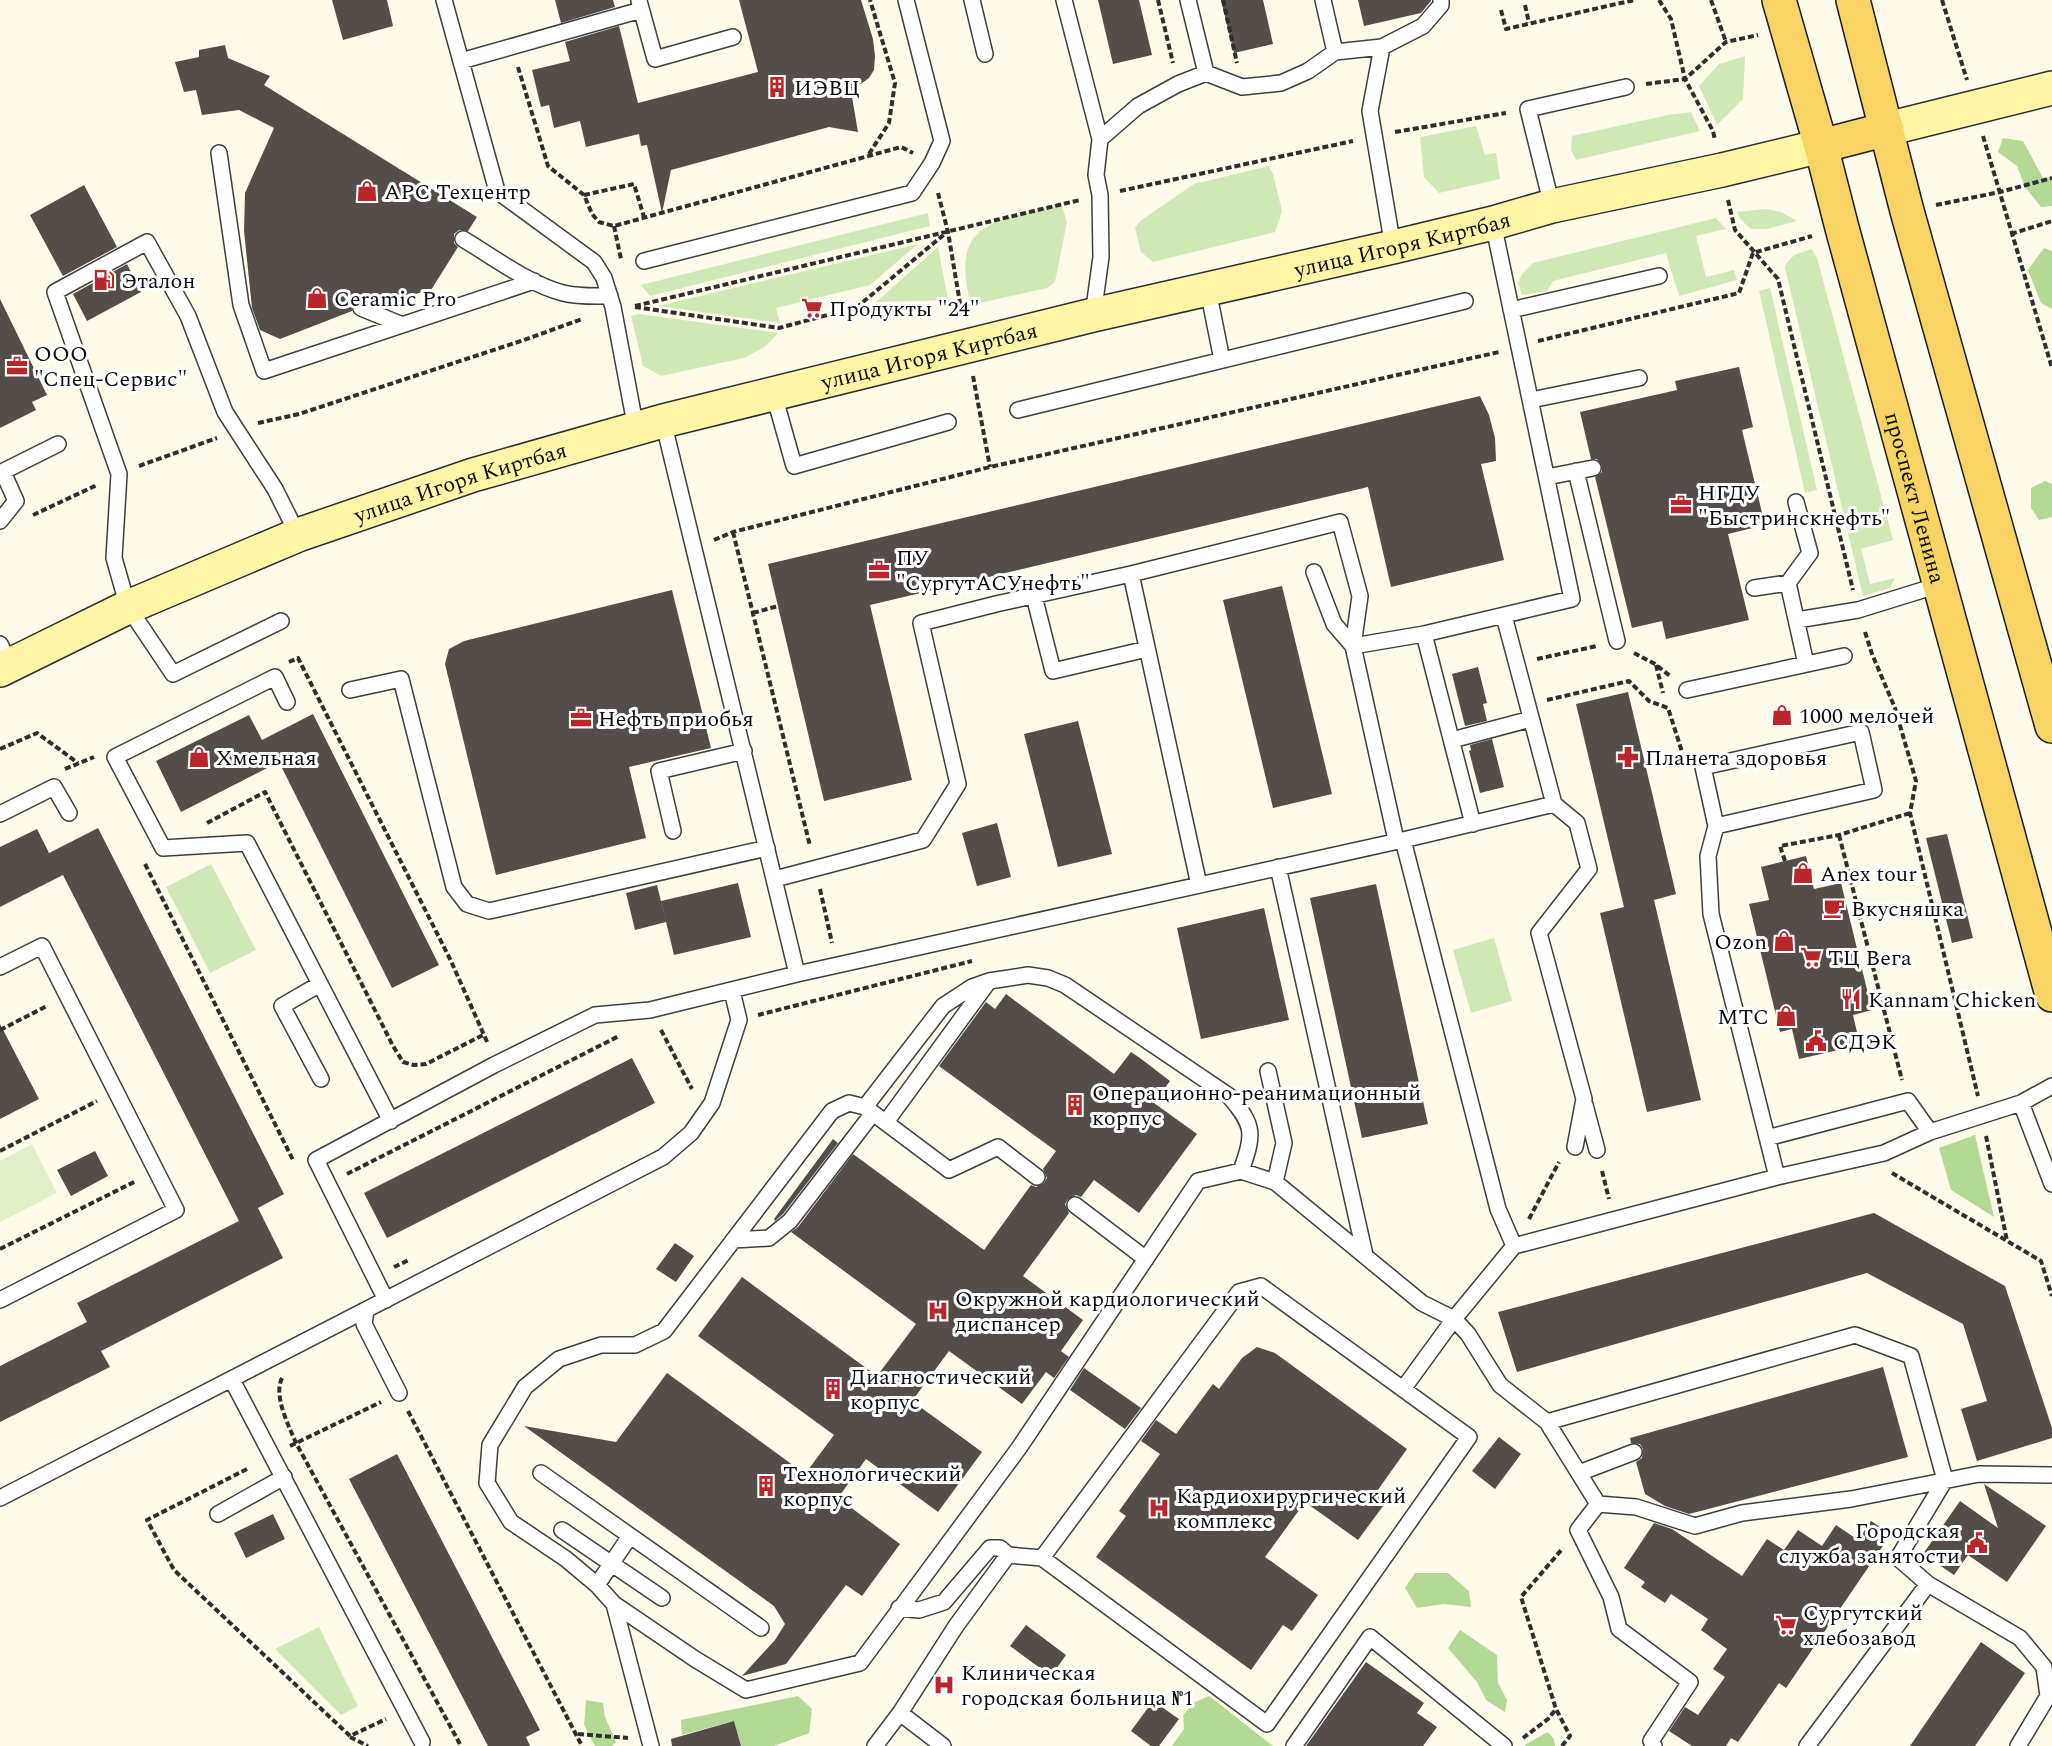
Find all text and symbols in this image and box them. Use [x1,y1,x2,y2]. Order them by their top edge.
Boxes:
place label: ИЭВЦ [794,72,860,105]
building icon: ИЭВЦ [765,75,789,99]
place label: АРС Техцентр [384,176,531,209]
shop icon: АРС Техцентр [355,179,379,203]
street label: улица Игоря Киртбая [1290,204,1515,287]
place label: Эталон [121,265,196,298]
fuel station icon: Эталон [92,268,116,292]
place label: Ceramic Pro [334,283,457,316]
shop icon: Ceramic Pro [305,286,329,310]
place label: Продукты "24" [829,293,980,326]
supermarket icon: Продукты "24" [800,296,824,320]
street label: улица Игоря Киртбая [817,314,1041,400]
place label: ООО "Спец-Сервис" [34,338,187,396]
office icon: ООО "Спец-Сервис" [5,354,29,378]
street label: проспект Ленина [1875,408,1954,588]
street label: улица Игоря Киртбая [349,434,571,533]
place label: НГДУ "Быстринскнефть" [1698,477,1890,535]
office icon: НГДУ "Быстринскнефть" [1669,493,1693,517]
place label: ПУ "СургутАСУнефть" [896,542,1090,600]
office icon: ПУ "СургутАСУнефть" [867,558,891,582]
place label: 1000 мелочей [1799,700,1934,733]
place label: Нефть приобья [598,703,754,736]
shop icon: 1000 мелочей [1770,703,1794,727]
office icon: Нефть приобья [569,706,593,730]
place label: Хмельная [216,742,317,775]
place label: Планета здоровья [1645,742,1827,775]
shop icon: Хмельная [187,745,211,769]
pharmacy icon: Планета здоровья [1616,745,1640,769]
place label: Anex tour [1820,858,1917,891]
shop icon: Anex tour [1791,861,1815,885]
place label: Вкусняшка [1851,893,1964,926]
cafe icon: Вкусняшка [1822,896,1846,920]
place label: Ozon [1714,926,1767,959]
shop icon: Ozon [1772,929,1796,953]
place label: ТЦ Вега [1828,942,1912,975]
supermarket icon: ТЦ Вега [1799,945,1823,969]
place label: Kannam Chicken [1868,984,2036,1017]
restaurant icon: Kannam Chicken [1839,987,1863,1011]
place label: МТС [1717,1001,1769,1034]
shop icon: МТС [1774,1004,1798,1028]
place label: СДЭК [1833,1026,1897,1059]
public building icon: СДЭК [1804,1029,1828,1053]
place label: Операционно-реанимационный корпус [1092,1077,1421,1135]
building icon: Операционно-реанимационный корпус [1063,1093,1087,1117]
place label: Окружной кардиологический диспансер [955,1283,1260,1341]
hospital icon: Окружной кардиологический диспансер [926,1299,950,1323]
place label: Диагностический корпус [850,1361,1031,1419]
building icon: Диагностический корпус [821,1377,845,1401]
place label: Технологический корпус [783,1458,962,1516]
building icon: Технологический корпус [754,1474,778,1498]
place label: Кардиохирургический комплекс [1176,1480,1406,1538]
hospital icon: Кардиохирургический комплекс [1147,1496,1171,1520]
place label: Городская служба занятости [1779,1515,1960,1573]
public building icon: Городская служба занятости [1965,1531,1989,1555]
place label: Сургутский хлебозавод [1803,1597,1923,1655]
supermarket icon: Сургутский хлебозавод [1774,1613,1798,1637]
place label: Клиническая городская больница №1 [961,1657,1194,1715]
hospital icon: Клиническая городская больница №1 [932,1673,956,1697]

